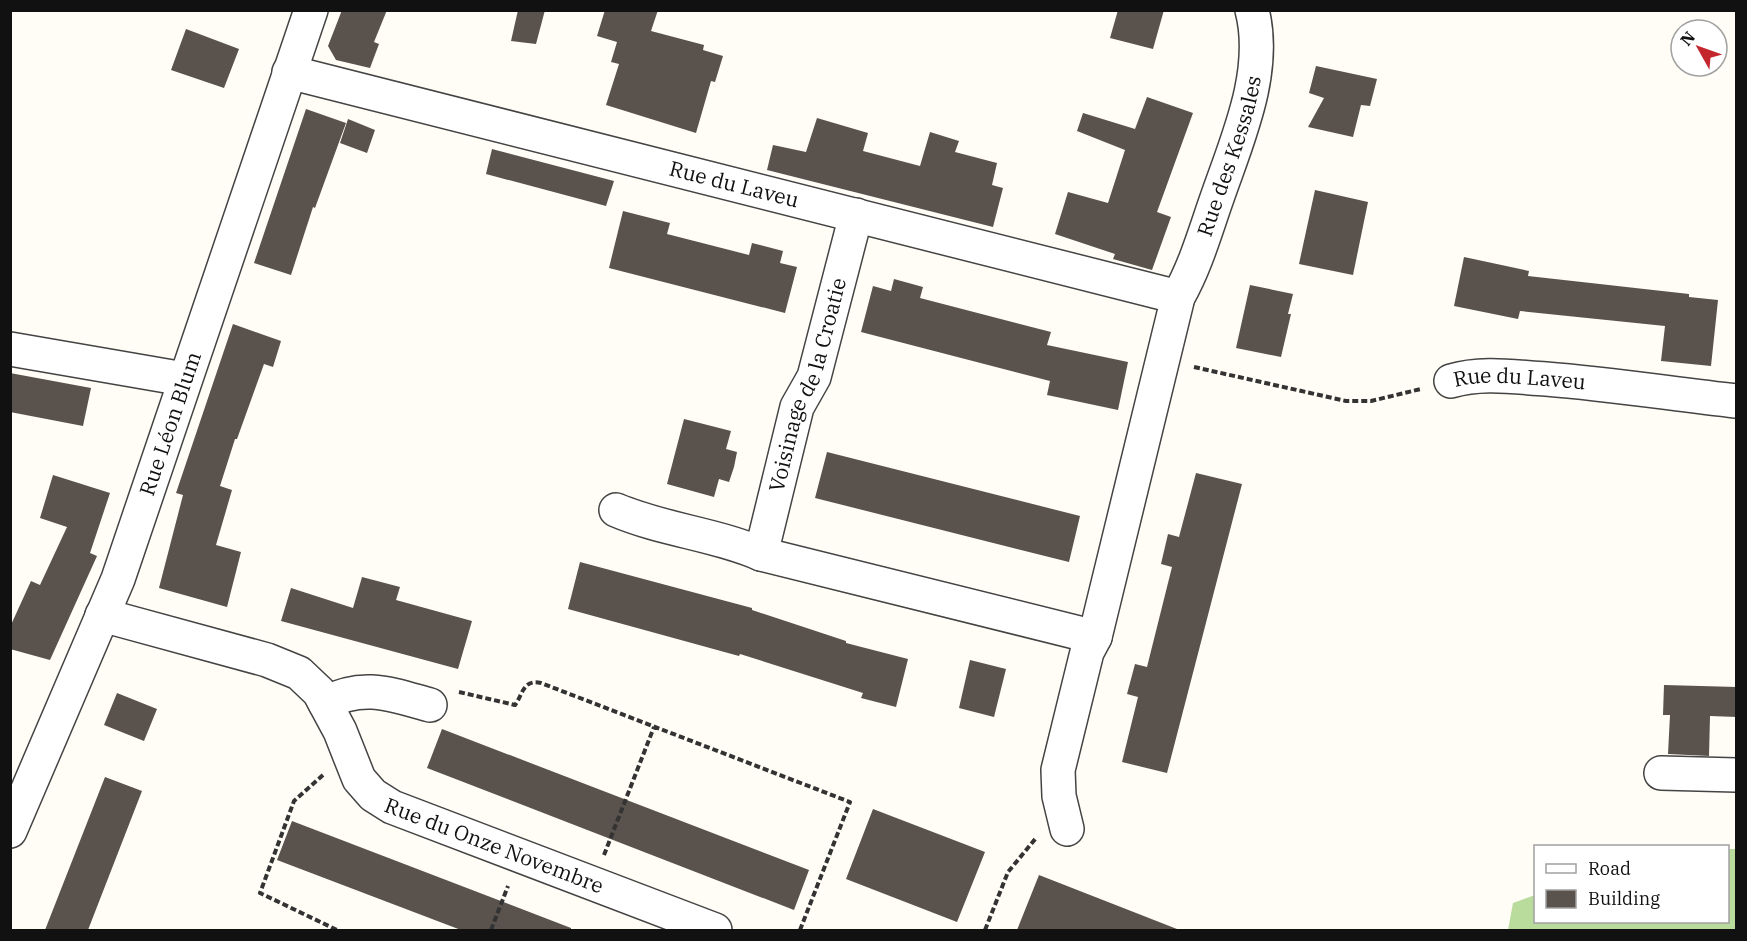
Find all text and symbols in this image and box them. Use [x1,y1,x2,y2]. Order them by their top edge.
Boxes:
north arrow [1669,18,1729,78]
text: N [1676,27,1699,50]
street label: Rue des Kessales [1190,73,1267,240]
street label: Rue du Laveu [666,154,802,214]
street label: Voisinage de la Croatie [762,275,852,495]
street label: Rue Léon Blum [132,348,207,499]
street label: Rue du Laveu [1450,361,1587,396]
street label: Rue du Onze Novembre [381,791,608,899]
legend [1534,845,1729,923]
text: Road [1588,857,1631,880]
text: Building [1588,887,1660,910]

